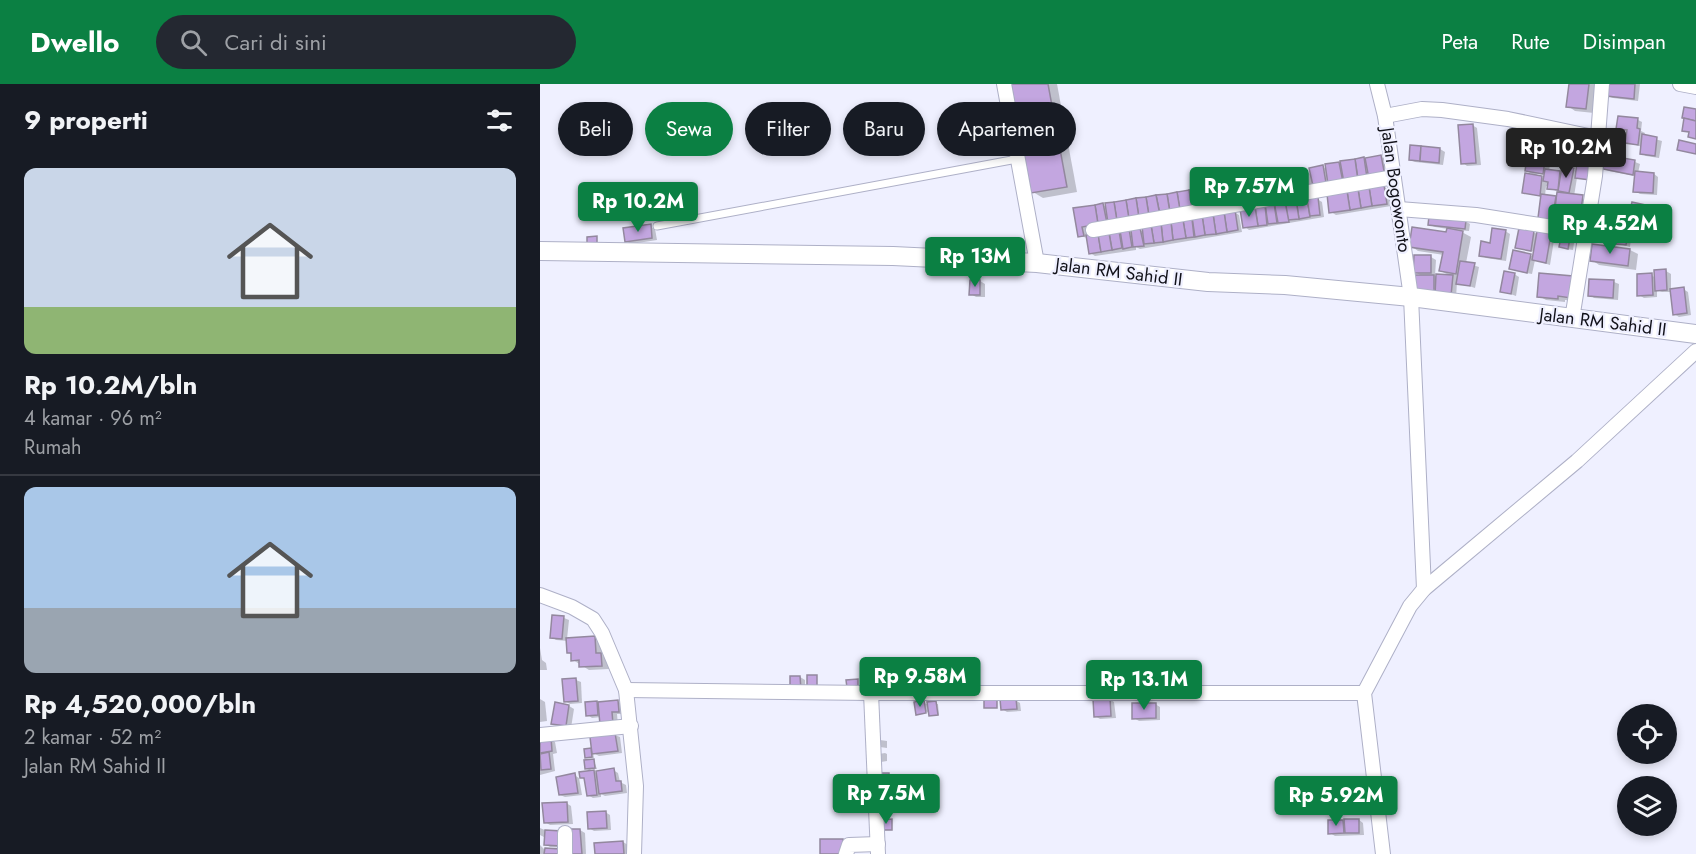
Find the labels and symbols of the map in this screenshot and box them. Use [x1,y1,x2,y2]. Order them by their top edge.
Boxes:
street label: Jalan Bogowonto [1374,124,1418,254]
pin: Rp 10.2M [1504,128,1628,179]
pin: Rp 7.57M [1187,167,1311,218]
pin: Rp 10.2M [576,182,700,233]
pin: Rp 4.52M [1548,204,1672,255]
pin: Rp 13M [926,237,1024,288]
street label: Jalan RM Sahid II [1052,251,1184,293]
street label: Jalan RM Sahid II [1536,301,1668,343]
pin: Rp 9.58M [858,657,982,708]
pin: Rp 13.1M [1082,660,1206,711]
pin: Rp 7.5M [831,774,941,825]
pin: Rp 5.92M [1274,776,1398,827]

